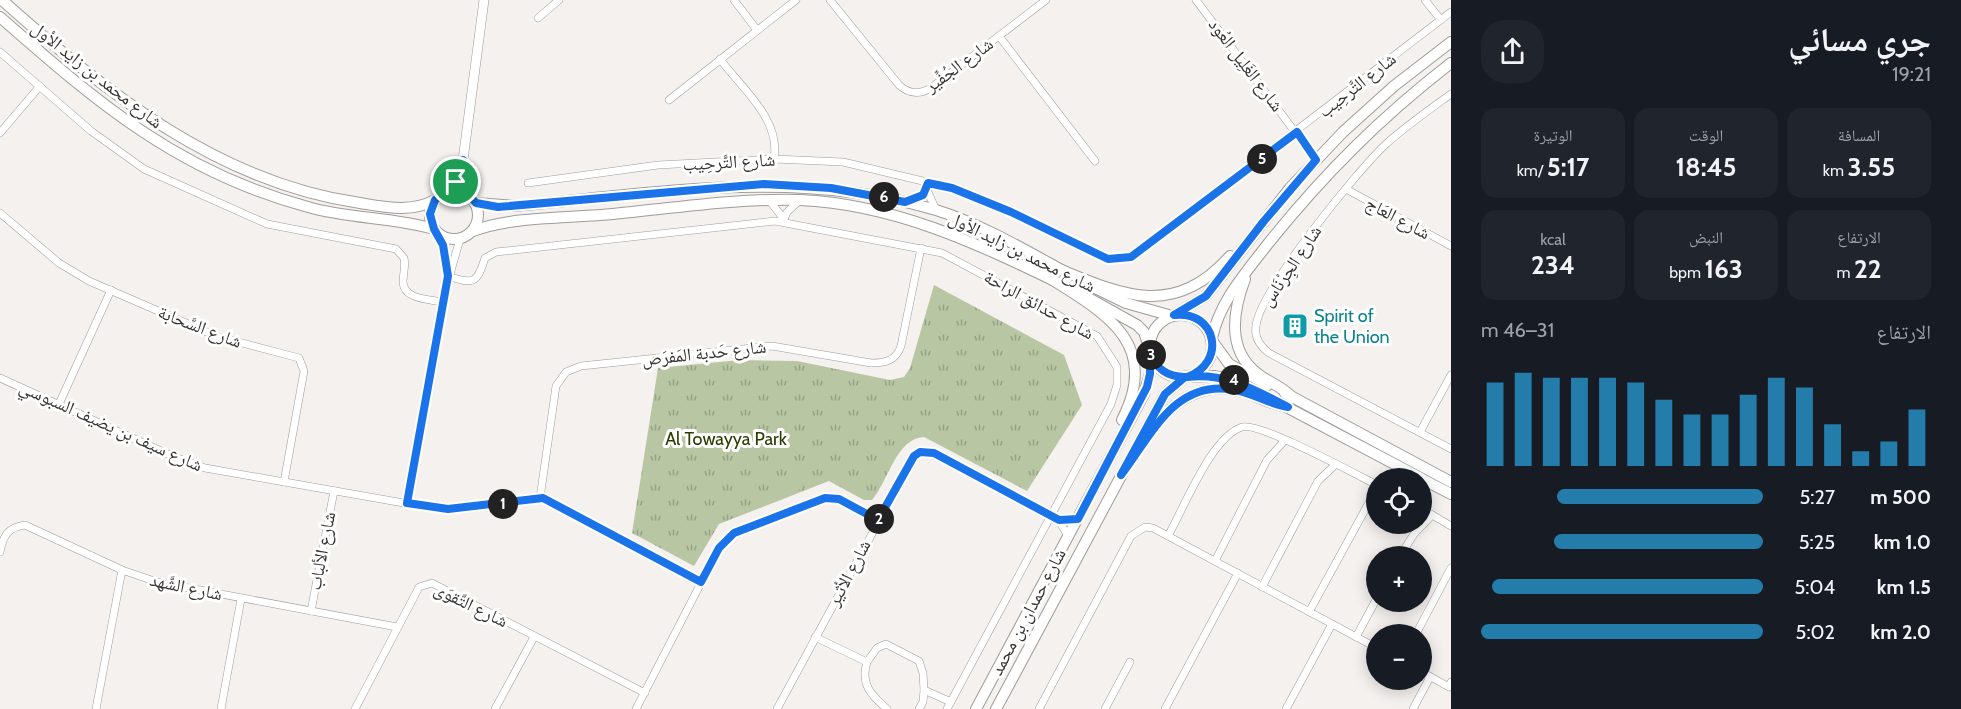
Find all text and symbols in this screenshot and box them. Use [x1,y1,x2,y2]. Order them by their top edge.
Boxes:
street label: شارع الغَلِيل العُود [1204,14,1288,116]
street label: شارع محمد بن زايد الأول [27,17,167,133]
text: جري مسائي [1788,19,1931,59]
button: share [1481,20,1544,83]
street label: شارع الجُفِّير [920,33,997,98]
street label: شارع التَّرحِيب [1314,48,1400,122]
text: 19:21 [1892,62,1931,86]
text: الوتيرة [1534,126,1572,145]
text: الوقت [1689,126,1723,145]
text: المسافة [1838,126,1880,145]
pin: 5 [1247,144,1277,174]
street label: شارع التَّرحِيب [682,149,776,175]
text: 5 [1258,149,1266,168]
text: 5:17 [1547,151,1589,183]
text: 18:45 [1675,151,1737,183]
text: 3.55 [1848,151,1895,183]
pin [430,156,481,207]
text: /km [1517,161,1547,180]
text: km [1823,161,1848,180]
icon: arrive [439,165,472,198]
pin: 6 [869,182,899,212]
text: 6 [880,187,889,206]
street label: شارع العَاج [1362,192,1434,245]
street label: شارع محمد بن زايد الأول [945,207,1099,297]
street label: شارع الجِرْنَاس [1256,221,1327,312]
text: النبض [1689,228,1723,247]
text: الارتفاع [1837,228,1881,247]
text: kcal [1540,230,1566,249]
text: 234 [1531,249,1575,281]
text: 163 [1705,253,1743,285]
text: 22 [1854,253,1882,285]
text: bpm [1669,263,1705,282]
text: m [1836,263,1854,282]
street label: شارع حدائق الراحة [980,266,1098,344]
street label: شارع السَّحابة [155,301,245,353]
place label: Spirit of the Union [1314,305,1390,348]
building icon: Spirit of the Union [1280,311,1310,341]
text: 31–46 m [1481,318,1554,342]
text: الارتفاع [1876,320,1931,344]
street label: شارع حَدبة المَفرَص [641,336,767,370]
pin: 3 [1136,340,1166,370]
text: 3 [1147,345,1155,364]
pin: 4 [1219,365,1249,395]
text: 4 [1229,370,1239,389]
street label: شارع سيف بن يضيف السبوسي [15,376,206,480]
park label: Al Towayya Park [665,428,788,450]
map controls [1366,468,1432,690]
button: locate [1366,468,1432,534]
text: 5:27 [1799,485,1835,509]
text: 500 m [1870,485,1931,509]
pin: 1 [488,489,518,519]
text: 1 [500,494,506,513]
pin: 2 [864,504,894,534]
text: 2 [875,509,883,528]
street label: شارع الألباب [304,510,340,592]
text: 5:25 [1799,530,1835,554]
text: 1.0 km [1874,530,1931,554]
street label: شارع الأثير [822,536,876,611]
street label: شارع حمدان بن محمد [985,545,1071,679]
button: + [1366,546,1432,612]
street label: شارع الشَّهد [148,569,224,605]
text: 5:04 [1795,575,1835,599]
text: 1.5 km [1877,575,1931,599]
street label: شارع التَّقوَى [431,578,511,632]
text: 5:02 [1796,620,1835,644]
text: 2.0 km [1870,620,1931,644]
button: − [1366,624,1432,690]

